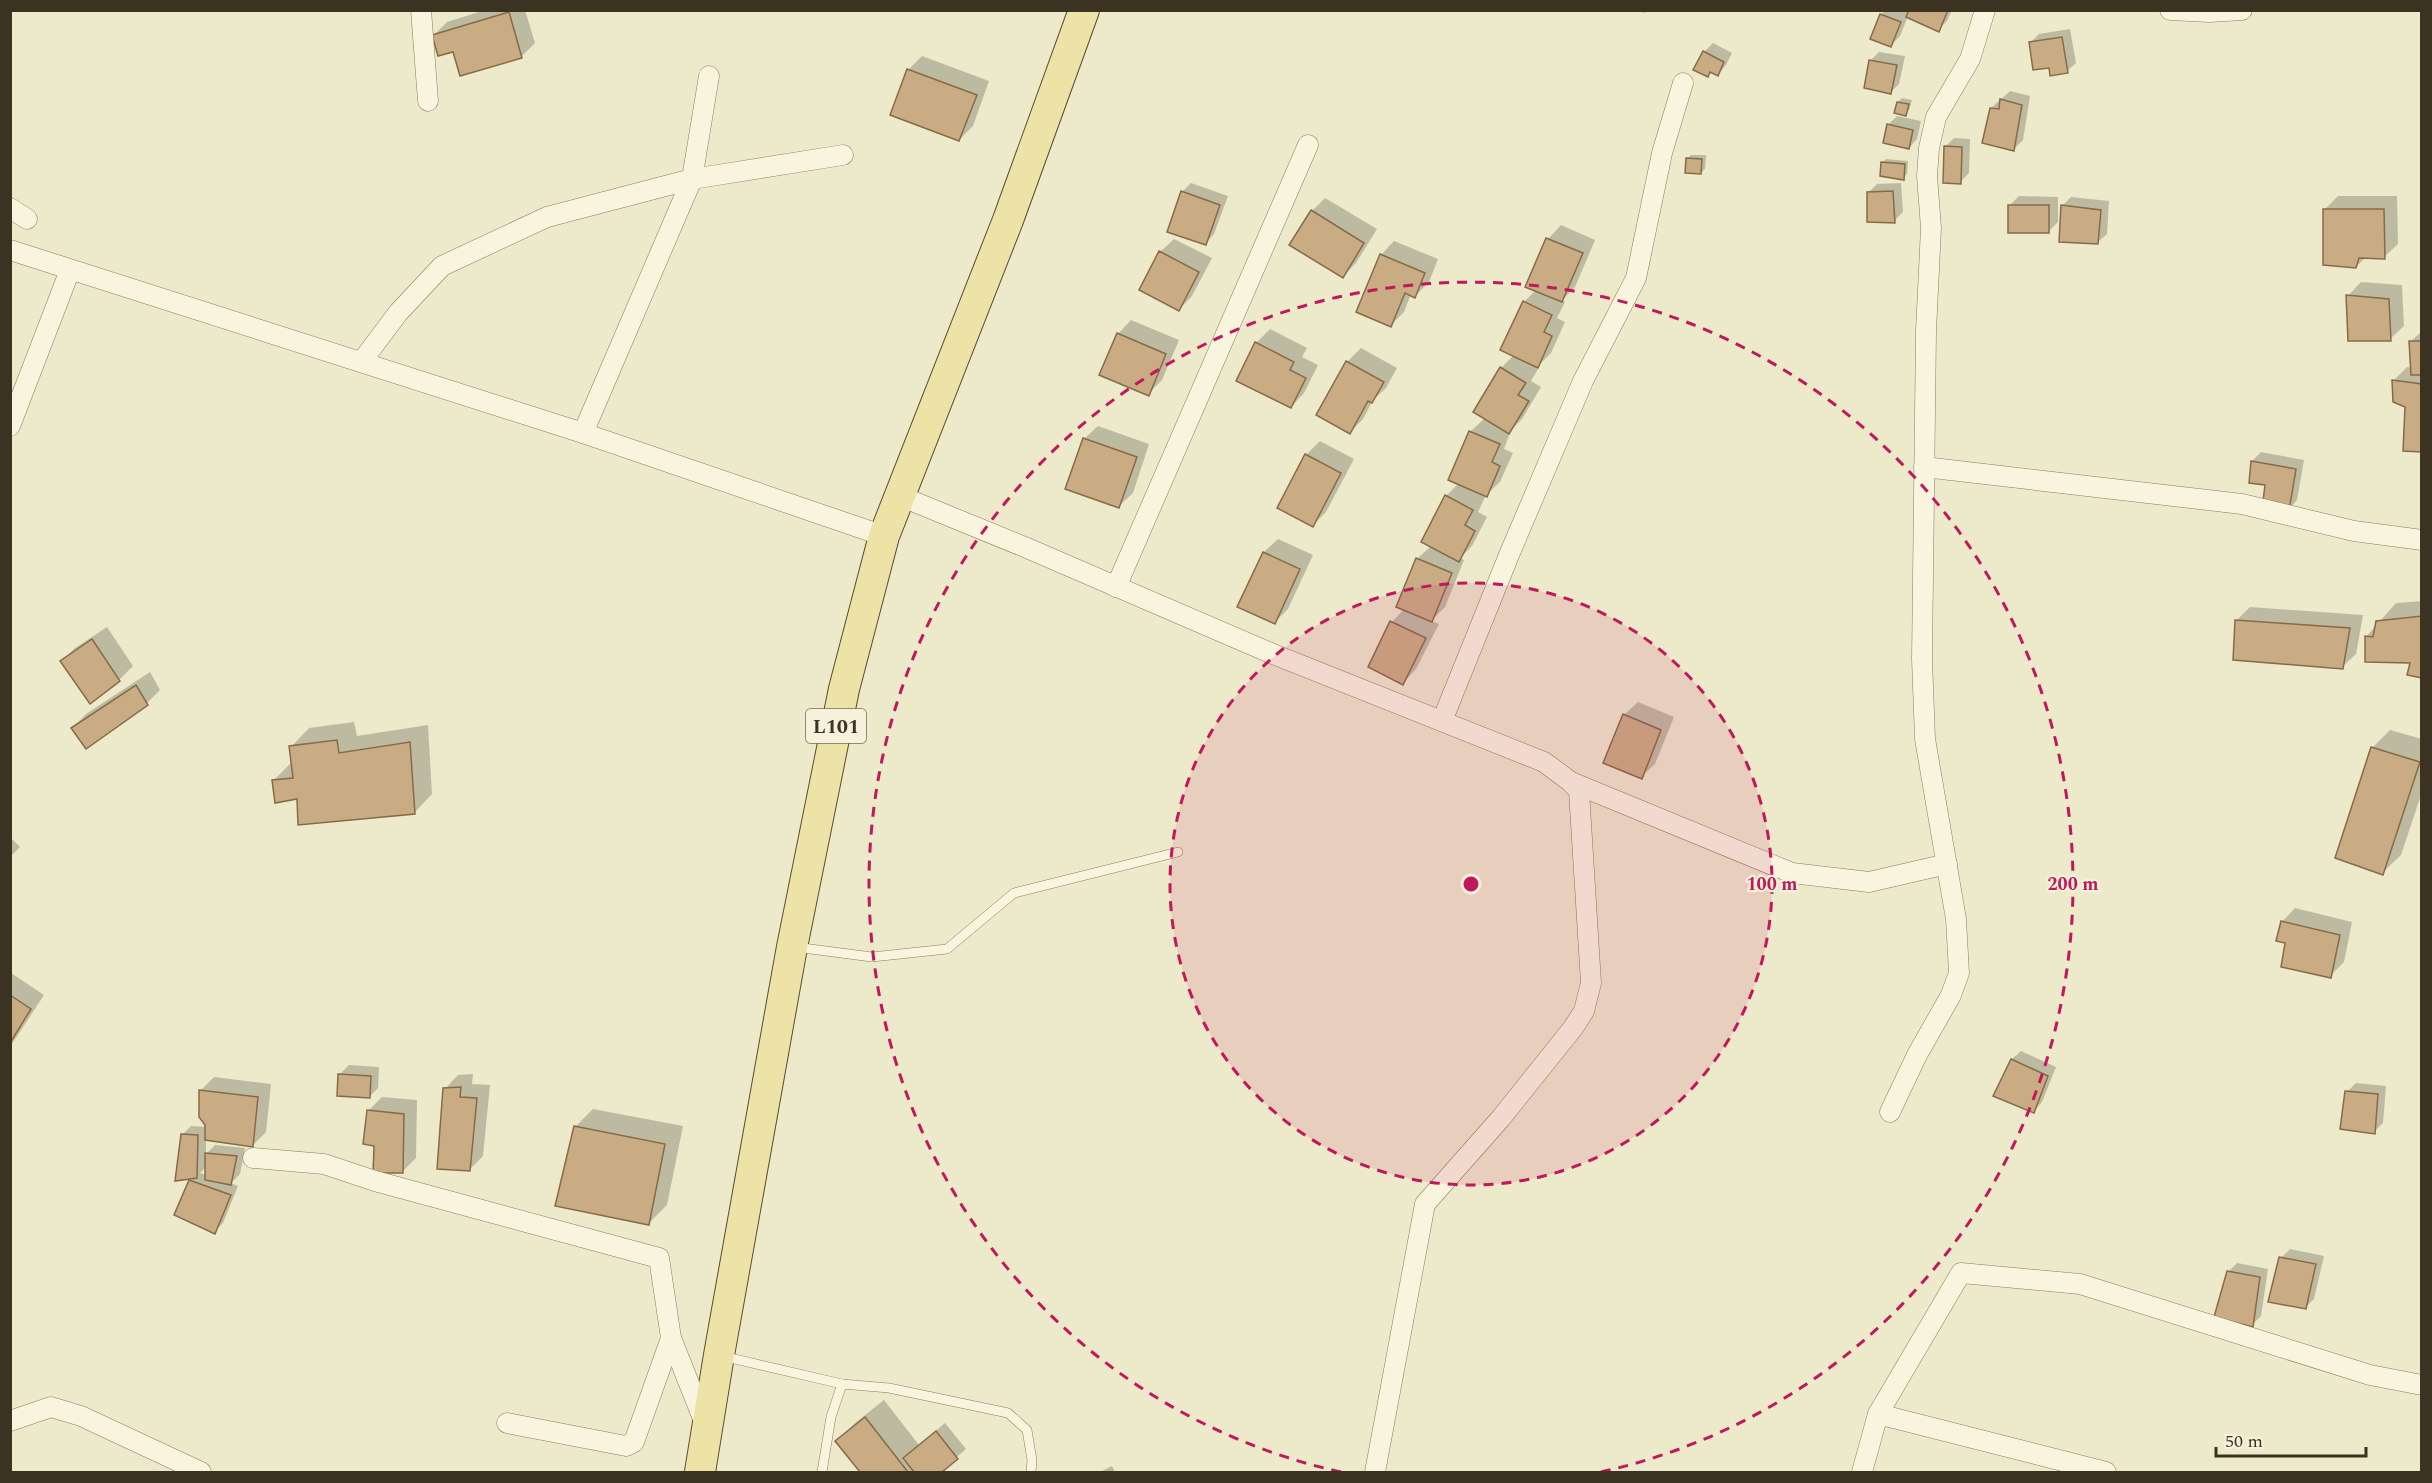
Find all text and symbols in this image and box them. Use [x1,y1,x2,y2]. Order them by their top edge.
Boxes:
road number: L101 [806,709,866,743]
text: 100 m [1746,871,1798,898]
text: 200 m [2047,871,2099,898]
centre of rings [1461,874,1481,894]
scale bar [2216,1420,2366,1458]
text: 50 m [2225,1428,2263,1455]

